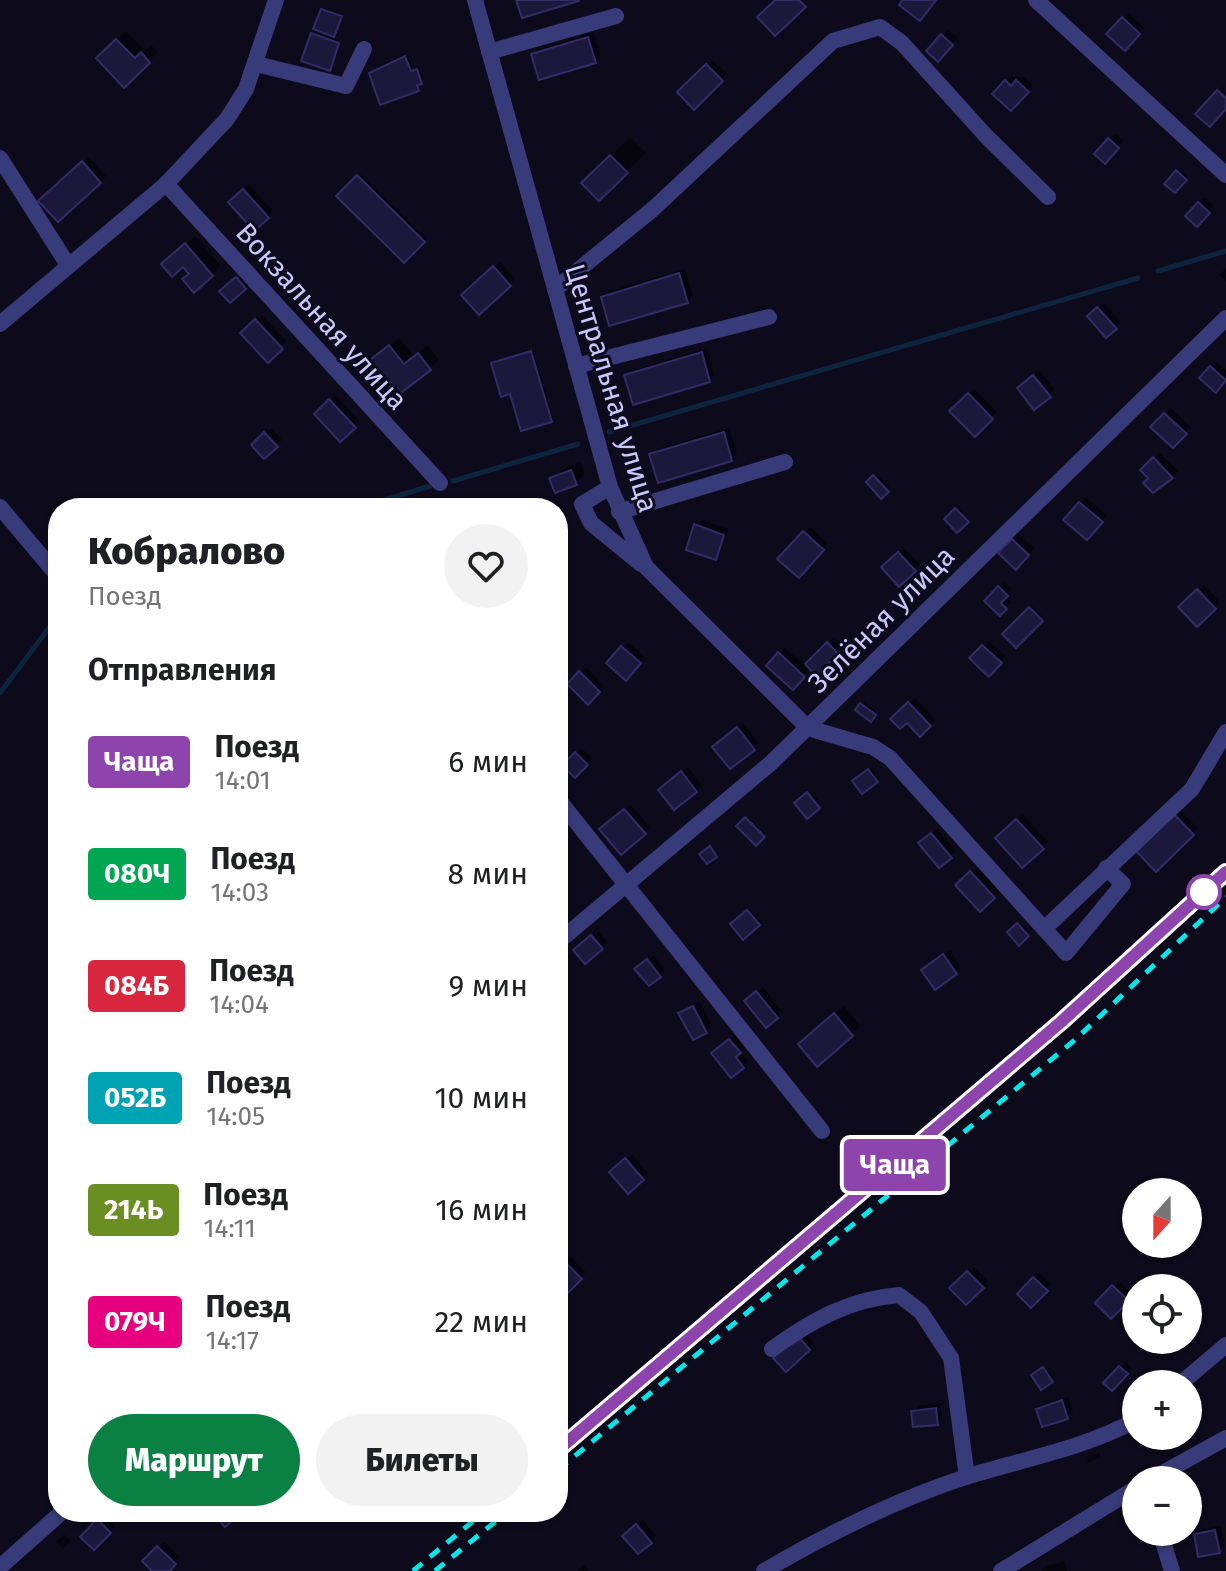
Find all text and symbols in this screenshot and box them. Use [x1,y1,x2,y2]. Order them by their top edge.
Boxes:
street label: Вокзальная улица [229,216,414,417]
street label: Центральная улица [558,260,665,516]
button: heart [444,524,528,608]
text: Кобралово [88,528,285,574]
street label: Зелёная улица [801,539,961,699]
text: Поезд [88,581,162,612]
text: Отправления [88,652,277,688]
text: Поезд [214,729,299,765]
text: 6 мин [448,744,528,780]
text: Чаща [104,745,174,778]
text: 14:01 [214,765,271,796]
text: Поезд [210,841,295,877]
text: 8 мин [448,856,528,892]
text: 080Ч [104,857,170,890]
unlabelled marker [1187,875,1221,909]
text: 14:03 [210,877,269,908]
text: Поезд [209,953,294,989]
text: 9 мин [448,968,528,1004]
text: 084Б [104,969,169,1002]
text: 14:04 [209,989,269,1020]
text: Поезд [206,1065,291,1101]
text: 10 мин [434,1080,528,1116]
text: 052Б [104,1081,166,1114]
text: 14:05 [206,1101,265,1132]
line badge: Чаща [839,1139,951,1191]
text: Чаща [860,1148,930,1181]
text: Поезд [203,1177,288,1213]
north arrow [1122,1178,1202,1258]
map controls [1122,1178,1202,1546]
text: 16 мин [435,1192,528,1228]
text: 214Ь [104,1193,163,1226]
text: 14:11 [203,1213,256,1244]
button: locate [1122,1274,1202,1354]
text: Поезд [206,1289,290,1325]
text: 22 мин [434,1304,528,1340]
text: 079Ч [104,1305,166,1338]
text: 14:17 [206,1325,259,1356]
button: + [1122,1370,1202,1450]
button: Маршрут [88,1414,300,1506]
button: Билеты [316,1414,528,1506]
button: − [1122,1466,1202,1546]

